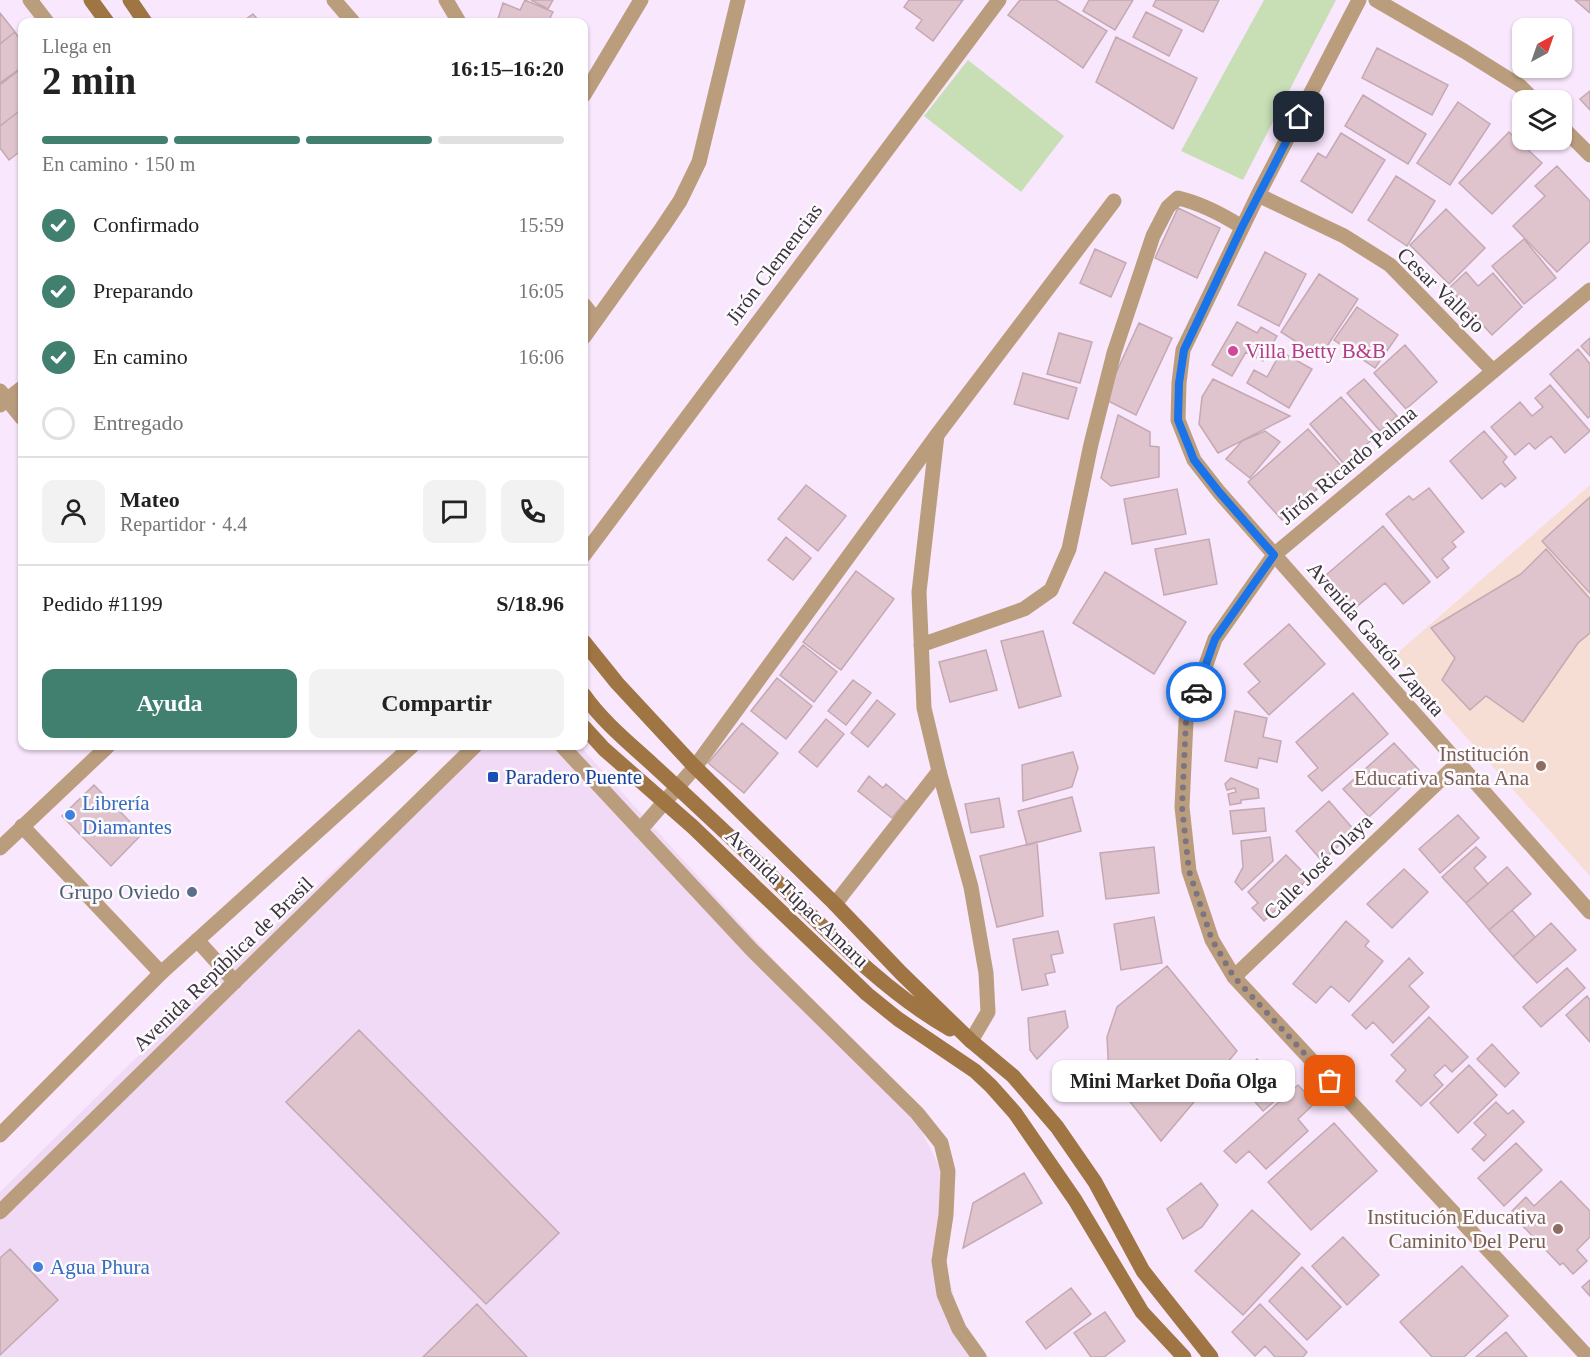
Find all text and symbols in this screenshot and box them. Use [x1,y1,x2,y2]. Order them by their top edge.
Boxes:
north arrow [1512,18,1572,78]
map controls [1512,18,1572,150]
text: Llega en [42,35,111,57]
text: 16:15–16:20 [450,56,564,81]
text: 2 min [42,59,136,102]
button: layers [1512,90,1572,150]
pin [1273,91,1324,142]
icon: home [1282,100,1315,133]
text: En camino · 150 m [42,153,195,175]
street label: Jirón Clemencias [721,199,827,329]
icon: check [42,209,75,242]
text: Confirmado [93,212,199,237]
text: 15:59 [518,214,564,236]
street label: Cesar Vallejo [1392,242,1490,338]
icon: check [42,275,75,308]
text: Preparando [93,278,193,303]
text: 16:05 [518,280,564,302]
place label: Villa Betty B&B [1245,339,1386,363]
icon: check [42,341,75,374]
text: En camino [93,344,188,369]
marker: Villa Betty B&B [1226,344,1240,358]
text: 16:06 [518,346,564,368]
street label: Jirón Ricardo Palma [1275,400,1422,529]
text: Entregado [93,410,183,435]
button: person [42,480,105,543]
button: chat [423,480,486,543]
button: phone [501,480,564,543]
text: Mateo [120,487,180,512]
text: Repartidor · 4.4 [120,513,247,535]
street label: Avenida Gastón Zapata [1302,557,1450,722]
text: Pedido #1199 [42,591,163,616]
text: S/18.96 [496,591,564,616]
courier [1166,662,1226,722]
button: Ayuda [42,669,297,738]
button: Compartir [309,669,564,738]
icon: car [1180,676,1213,709]
place label: Institución Educativa Santa Ana [1354,742,1530,790]
marker: Institución Educativa Santa Ana [1534,759,1548,773]
place label: Paradero Puente [505,765,642,789]
marker: Paradero Puente [486,770,500,784]
place label: Librería Diamantes [82,791,172,839]
marker: Librería Diamantes [63,808,77,822]
street label: Calle José Olaya [1259,809,1378,925]
street label: Avenida Túpac Amaru [721,824,874,973]
street label: Avenida República de Brasil [128,872,318,1056]
place label: Grupo Oviedo [59,880,180,904]
marker: Grupo Oviedo [185,885,199,899]
pin [1304,1055,1355,1106]
callout: Mini Market Doña Olga [1051,1060,1294,1102]
icon: bag [1313,1064,1346,1097]
text: Mini Market Doña Olga [1070,1070,1277,1092]
place label: Institución Educativa Caminito Del Peru [1367,1205,1547,1253]
marker: Institución Educativa Caminito Del Peru [1551,1222,1565,1236]
place label: Agua Phura [50,1255,150,1279]
marker: Agua Phura [31,1260,45,1274]

